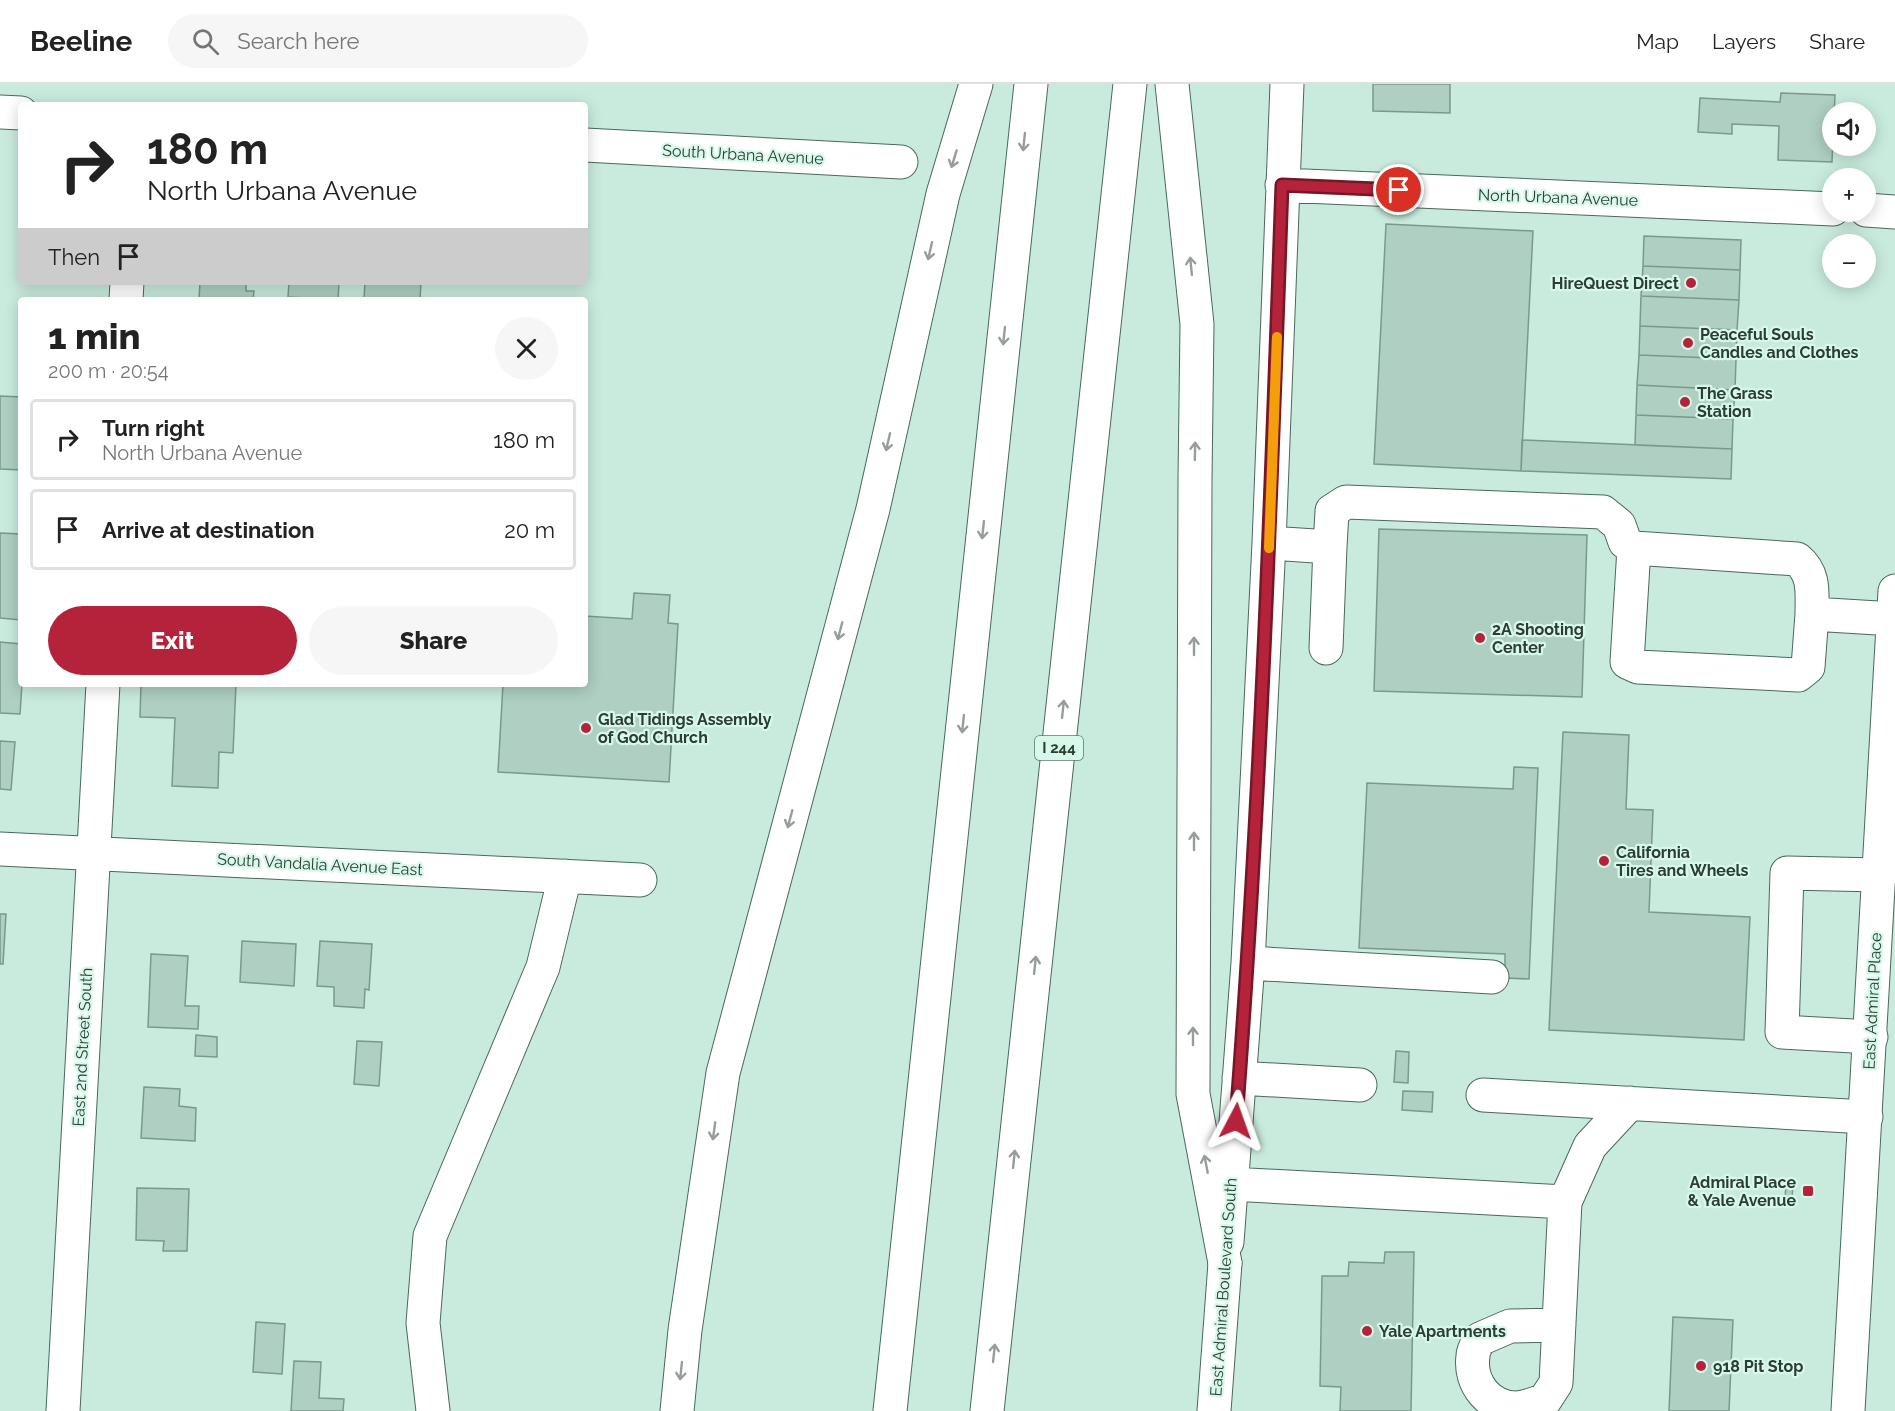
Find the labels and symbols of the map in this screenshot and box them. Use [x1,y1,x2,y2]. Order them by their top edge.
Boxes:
one-way arrow [1019,132,1030,152]
street label: South Urbana Avenue [662,141,824,168]
one-way arrow [948,149,959,168]
pin [1373,164,1424,215]
street label: North Urbana Avenue [1478,185,1638,210]
one-way arrow [924,242,936,261]
one-way arrow [1185,256,1196,276]
place label: HireQuest Direct [1552,274,1679,293]
marker: HireQuest Direct [1684,276,1698,290]
place label: Peaceful Souls Candles and Clothes [1700,325,1859,362]
one-way arrow [998,326,1009,346]
marker: Peaceful Souls Candles and Clothes [1681,336,1695,350]
place label: The Grass Station [1697,384,1773,421]
marker: The Grass Station [1678,395,1692,409]
one-way arrow [881,432,893,451]
one-way arrow [1189,441,1201,461]
one-way arrow [977,520,988,539]
place label: 2A Shooting Center [1492,620,1584,657]
one-way arrow [834,621,845,640]
marker: 2A Shooting Center [1473,631,1487,645]
one-way arrow [1188,636,1200,656]
one-way arrow [1058,699,1069,719]
place label: Glad Tidings Assembly of God Church [598,710,772,747]
one-way arrow [957,713,968,733]
marker: Glad Tidings Assembly of God Church [579,721,593,735]
road number: I 244 [1035,736,1083,760]
one-way arrow [784,809,795,828]
one-way arrow [1188,831,1200,851]
place label: California Tires and Wheels [1616,843,1749,880]
street label: South Vandalia Avenue East [217,850,424,879]
marker: California Tires and Wheels [1597,854,1611,868]
street label: East Admiral Place [1859,932,1886,1070]
one-way arrow [1030,956,1041,976]
street label: East 2nd Street South [69,967,96,1127]
one-way arrow [1187,1026,1199,1046]
position arrow [1204,1089,1268,1153]
one-way arrow [709,1121,720,1140]
one-way arrow [1009,1150,1020,1169]
one-way arrow [1200,1154,1211,1174]
place label: Admiral Place & Yale Avenue [1688,1173,1796,1210]
street label: East Admiral Boulevard South [1206,1177,1241,1397]
marker: Admiral Place & Yale Avenue [1801,1184,1815,1198]
place label: Yale Apartments [1379,1322,1506,1341]
marker: Yale Apartments [1360,1324,1374,1338]
one-way arrow [988,1343,999,1363]
place label: 918 Pit Stop [1713,1357,1803,1376]
marker: 918 Pit Stop [1694,1359,1708,1373]
one-way arrow [675,1360,686,1380]

